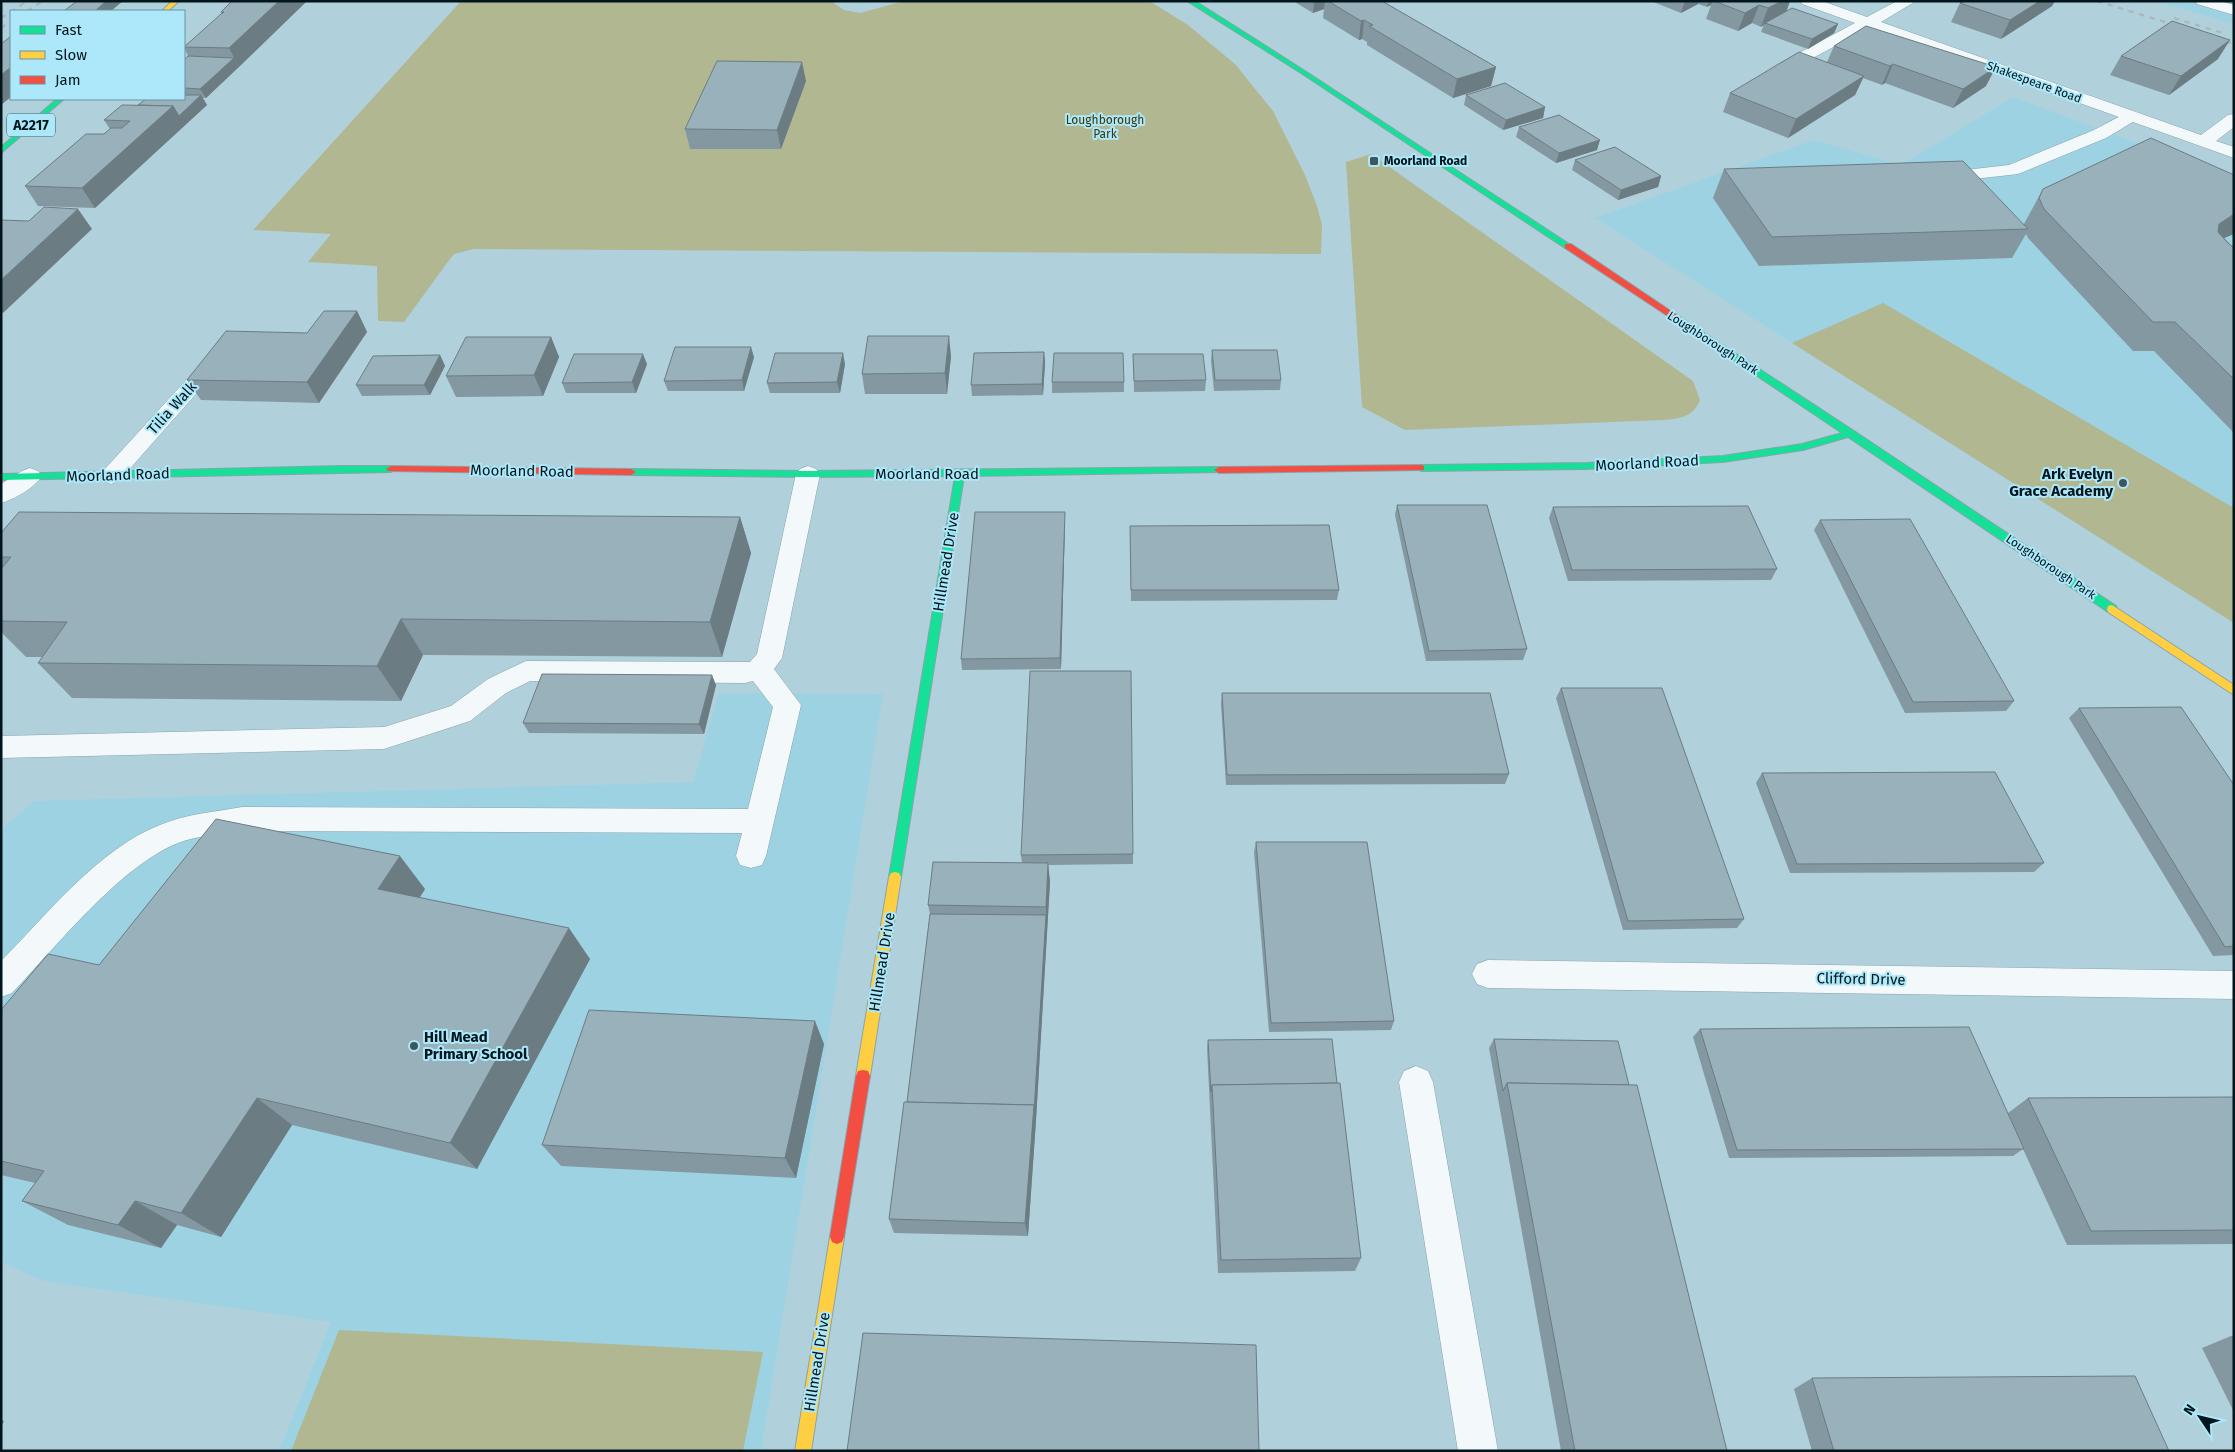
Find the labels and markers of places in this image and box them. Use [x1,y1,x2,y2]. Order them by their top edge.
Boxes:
place label: Moorland Road [1384,154,1467,168]
marker: Moorland Road [1368,155,1380,167]
place label: Ark Evelyn Grace Academy [2009,465,2113,500]
marker: Ark Evelyn Grace Academy [2117,477,2129,489]
place label: Hill Mead Primary School [424,1028,528,1063]
marker: Hill Mead Primary School [408,1040,420,1052]

